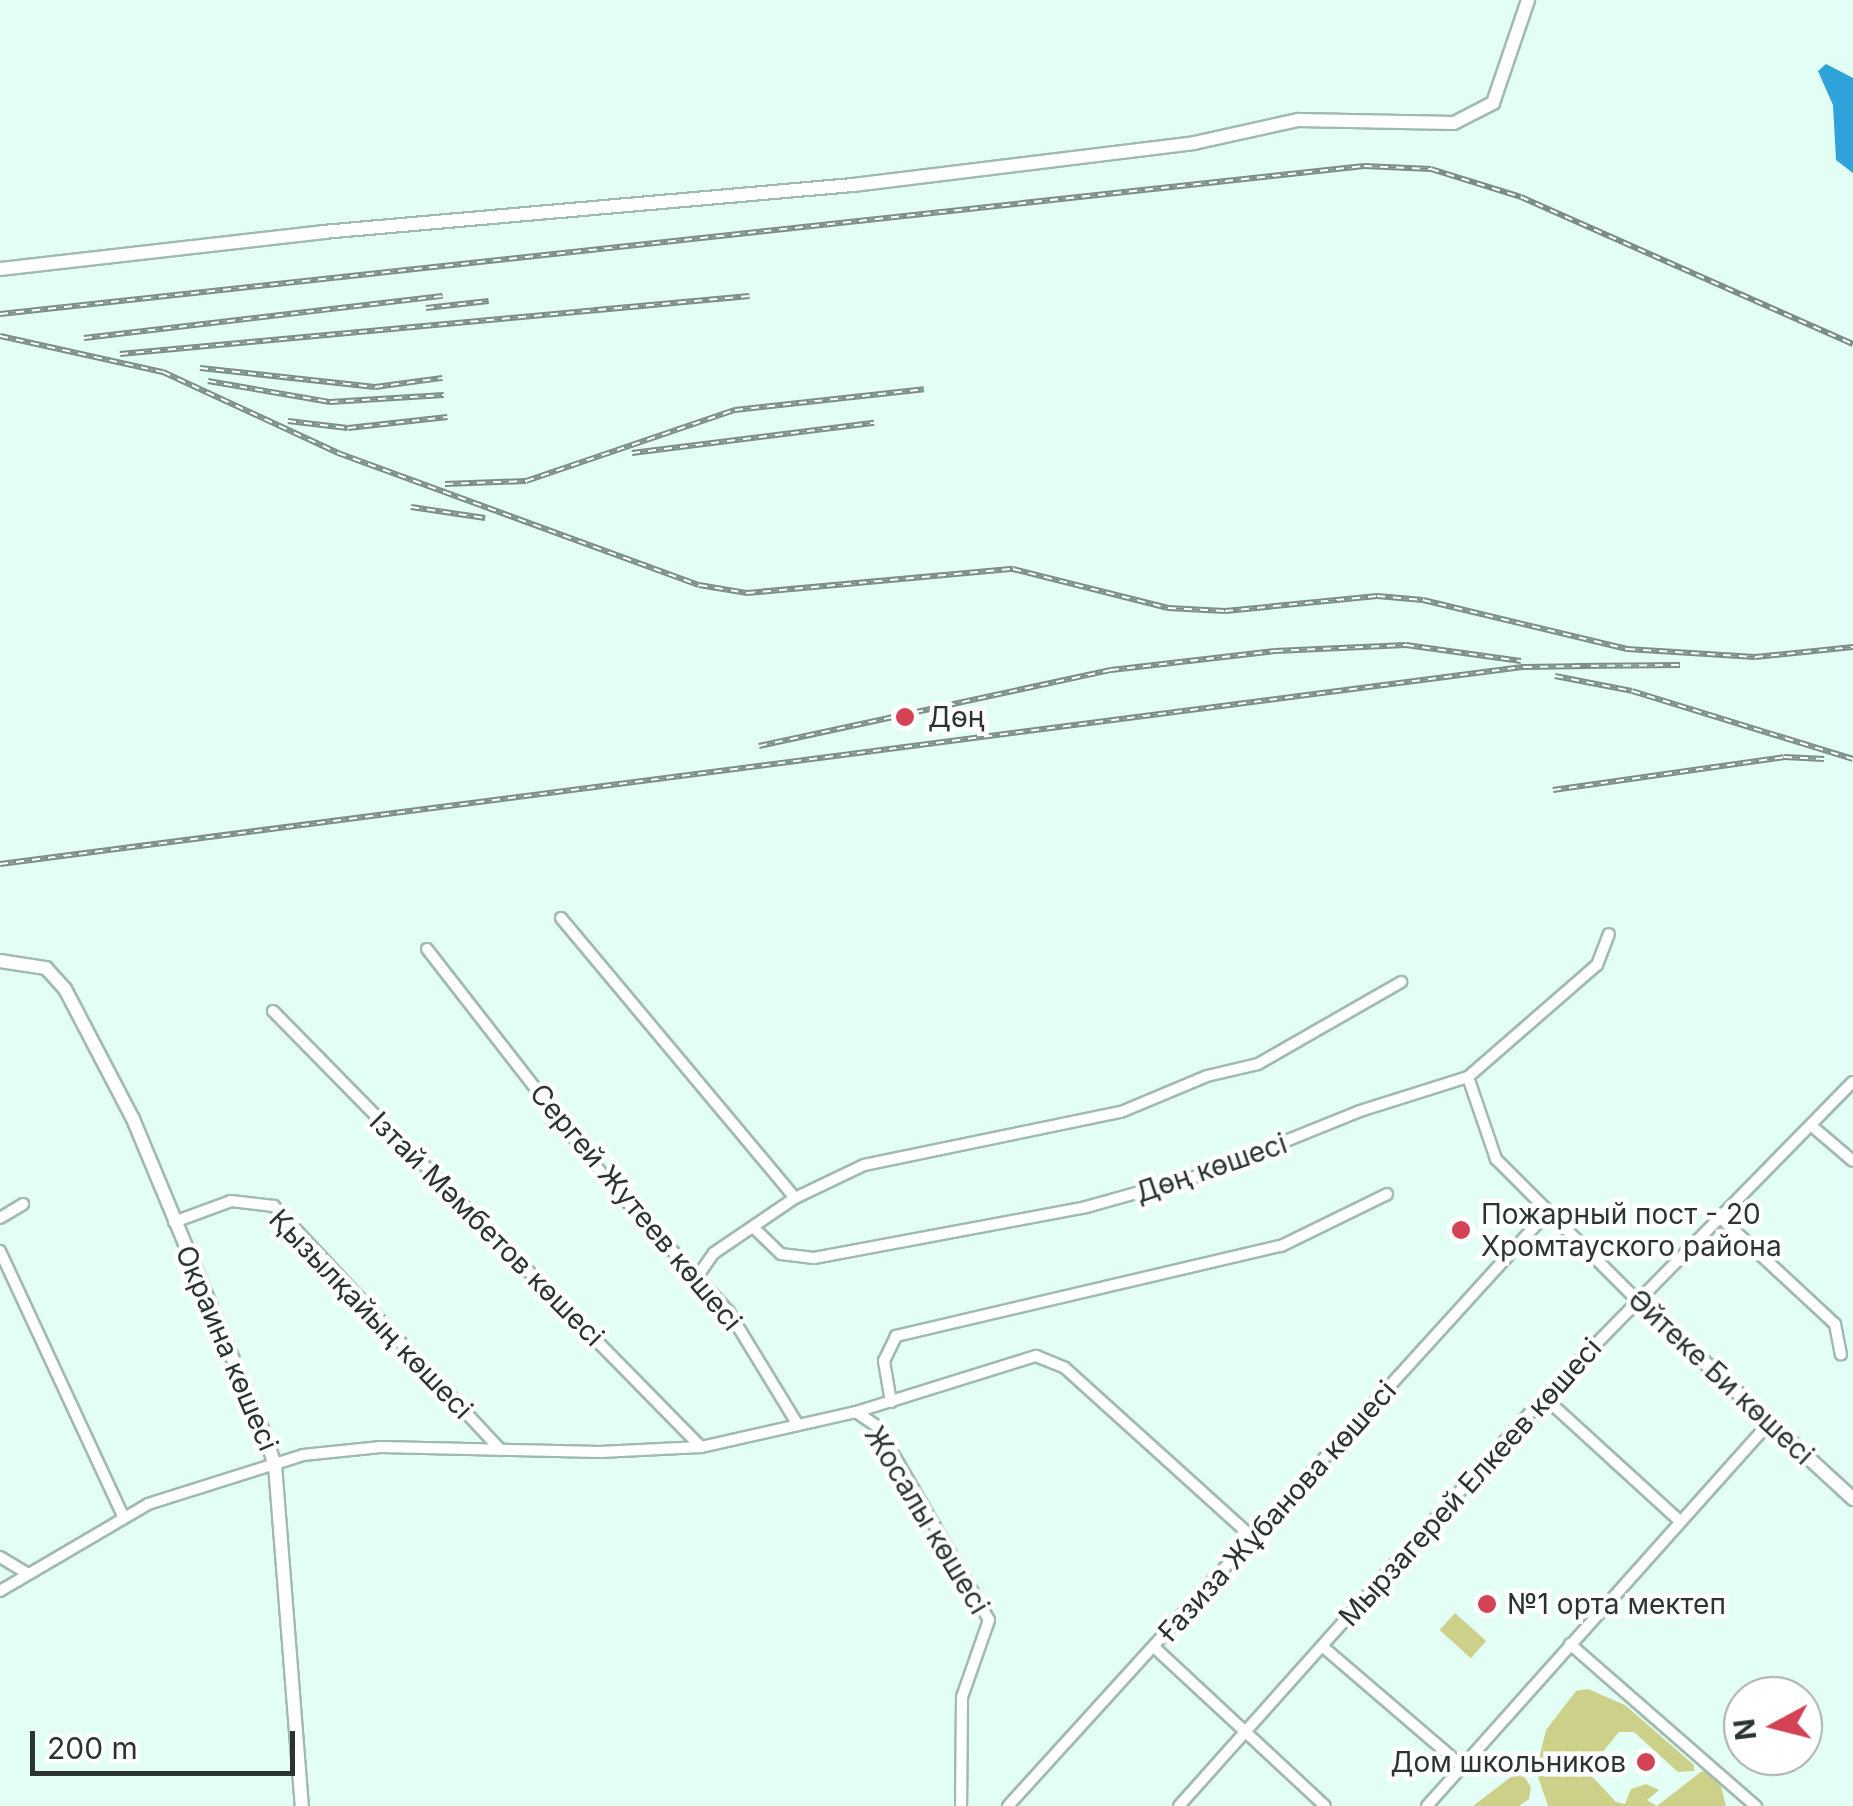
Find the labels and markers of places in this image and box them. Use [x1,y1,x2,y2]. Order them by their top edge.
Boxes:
place label: Дөң [928,700,985,734]
marker: Дөң [892,704,918,730]
place label: Пожарный пост - 20 Хромтауского района [1481,1197,1782,1263]
marker: Пожарный пост - 20 Хромтауского района [1450,1219,1472,1241]
place label: №1 орта мектеп [1507,1587,1726,1621]
marker: №1 орта мектеп [1476,1593,1498,1615]
place label: Дом школьников [1390,1745,1626,1779]
marker: Дом школьников [1635,1751,1657,1773]

